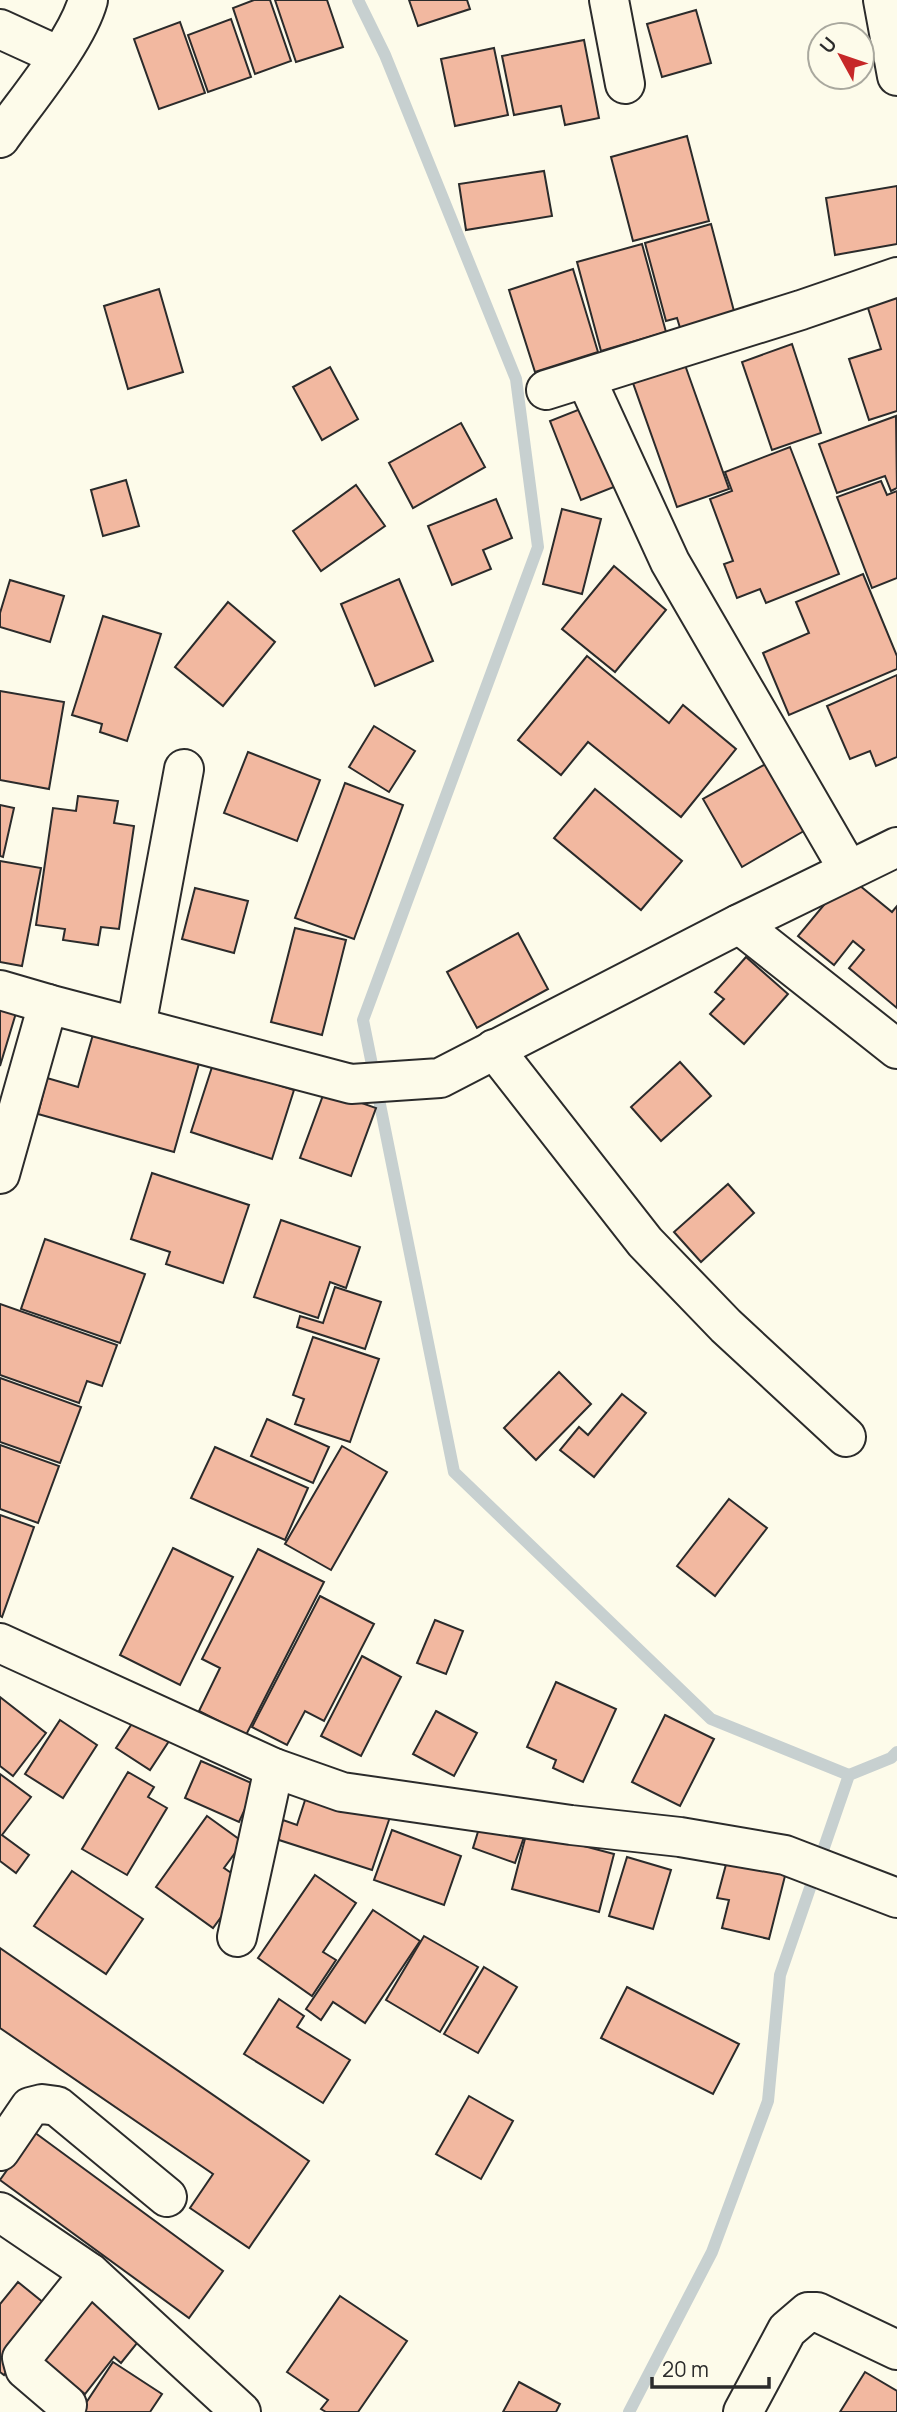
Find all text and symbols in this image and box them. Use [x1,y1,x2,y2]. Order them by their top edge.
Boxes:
north arrow [806,21,876,91]
text: U [814,31,842,59]
scale bar [652,2346,769,2390]
text: 20 m [662,2355,709,2383]

